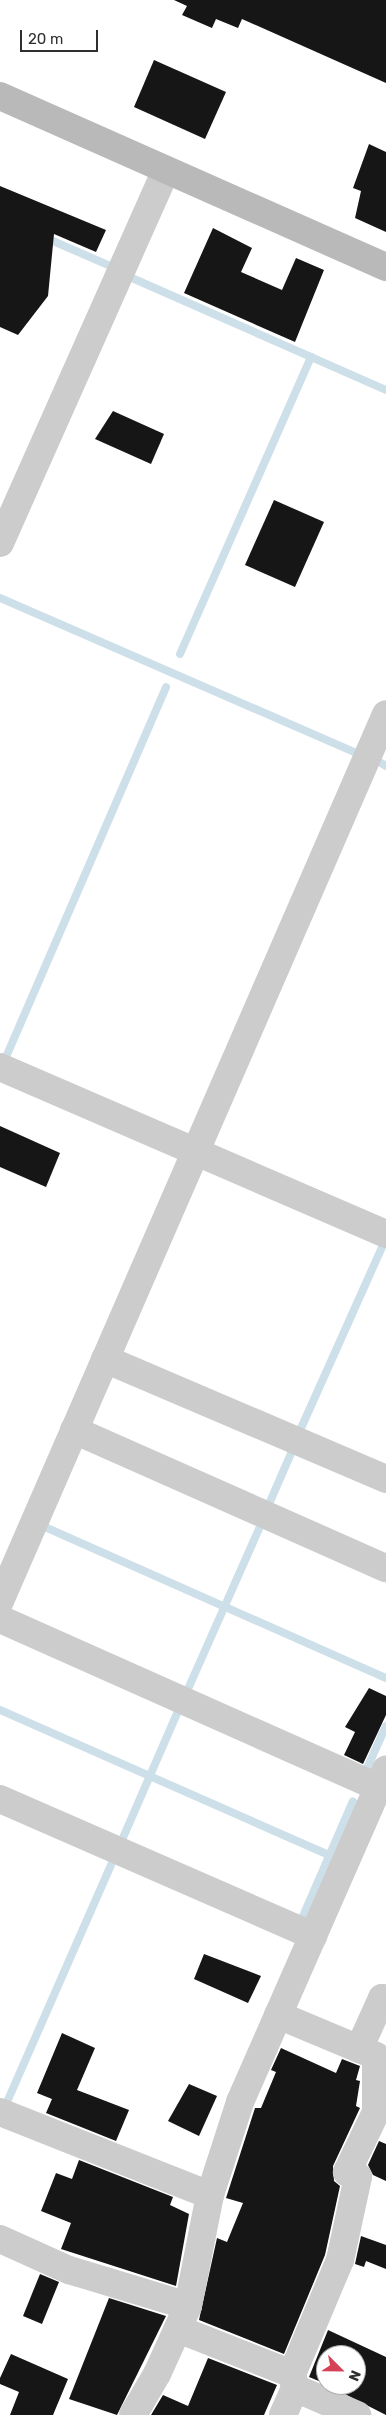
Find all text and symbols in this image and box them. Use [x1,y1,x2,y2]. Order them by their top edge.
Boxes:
scale bar [22,20,100,52]
text: 20 m [28,30,63,48]
north arrow [316,2345,366,2395]
text: N [345,2368,364,2384]

